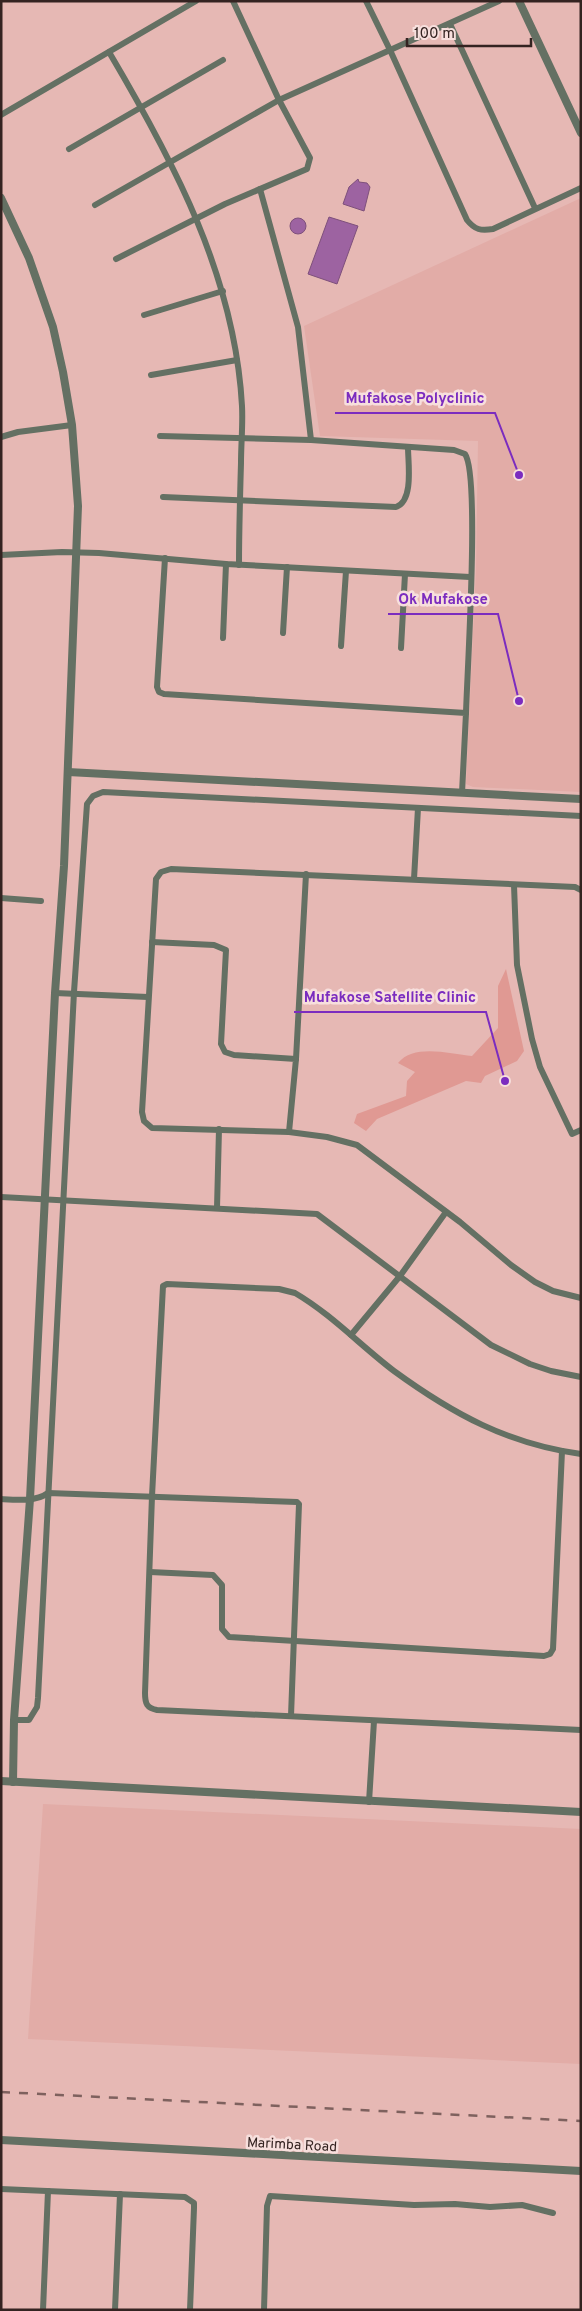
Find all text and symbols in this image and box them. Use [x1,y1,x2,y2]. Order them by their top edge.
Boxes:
scale bar [407,15,531,47]
text: 100 m [414,25,455,44]
callout: Mufakose Polyclinic [335,383,495,413]
text: Mufakose Polyclinic [345,390,485,409]
callout: Ok Mufakose [388,584,498,614]
text: Ok Mufakose [398,591,488,610]
callout: Mufakose Satellite Clinic [294,982,486,1012]
text: Mufakose Satellite Clinic [304,989,476,1008]
street label: Marimba Road [246,2135,337,2156]

